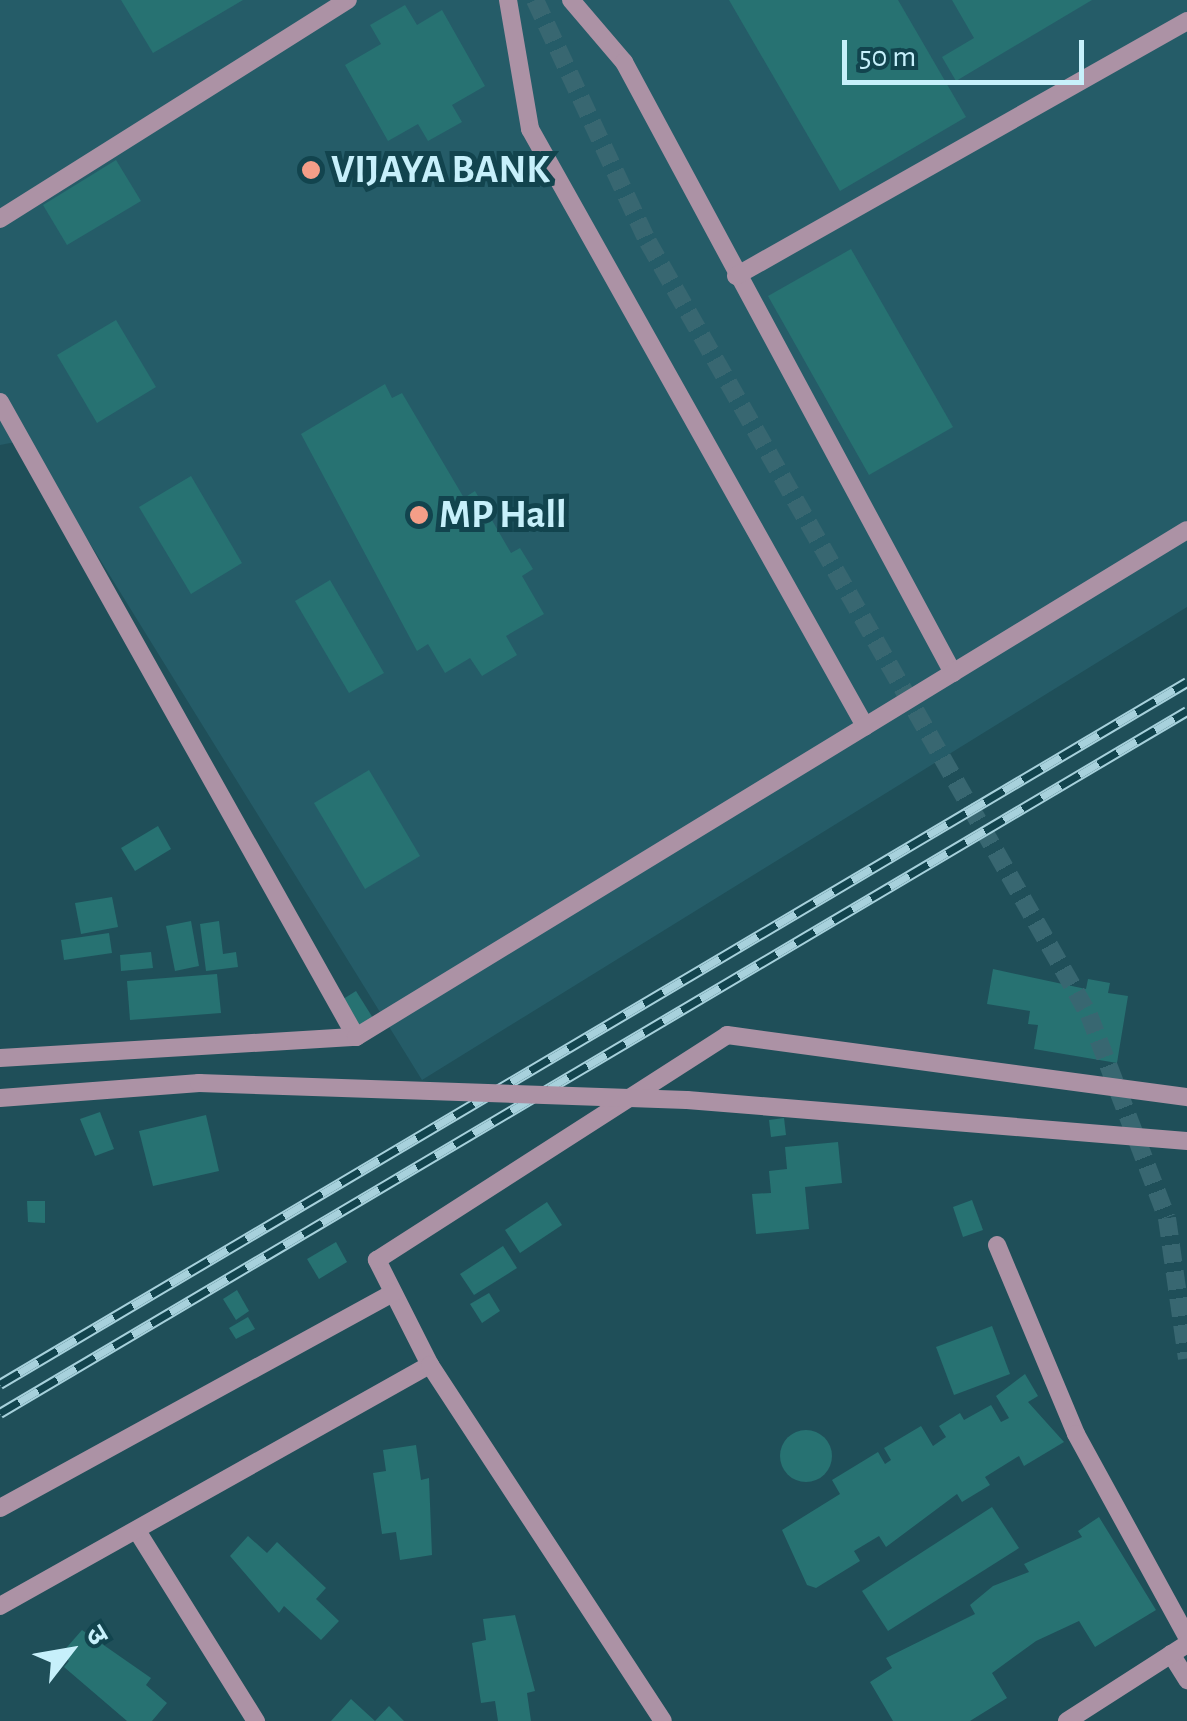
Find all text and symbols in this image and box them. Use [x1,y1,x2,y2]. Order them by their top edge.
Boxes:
scale bar [847,20,1090,82]
text: 50 m [859,42,916,72]
place label: VIJAYA BANK [331,146,550,194]
marker: VIJAYA BANK [300,159,322,181]
place label: MP Hall [439,491,567,539]
marker: MP Hall [408,504,430,526]
north arrow [20,1601,120,1701]
text: उ [79,1621,112,1650]

